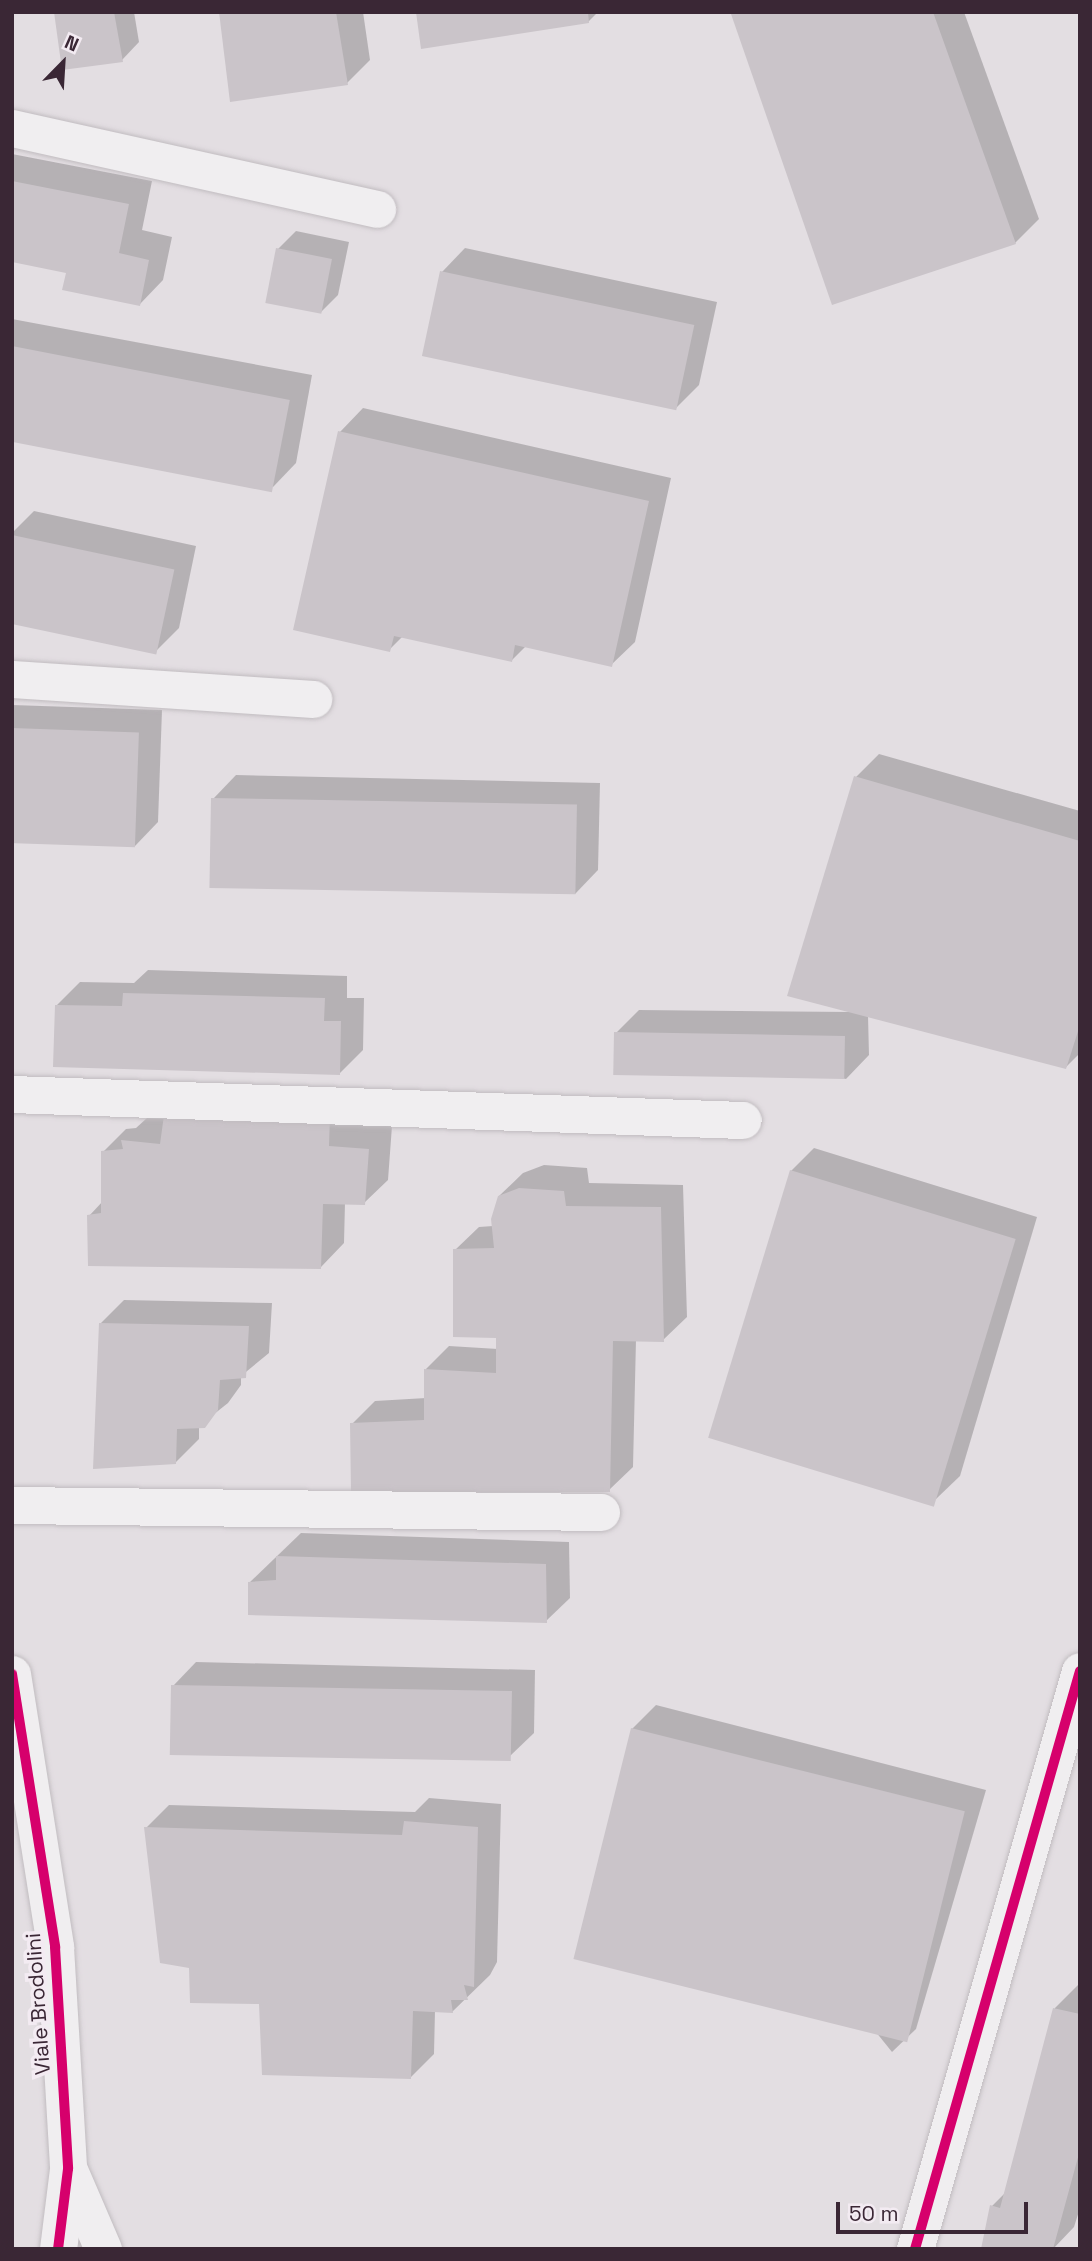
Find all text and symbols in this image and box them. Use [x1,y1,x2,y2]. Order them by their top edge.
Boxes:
north arrow [28,28,98,98]
text: N [61,29,83,57]
street label: Viale Brodolini [20,1932,56,2076]
scale bar [840,2188,1032,2232]
text: 50 m [849,2200,899,2227]

